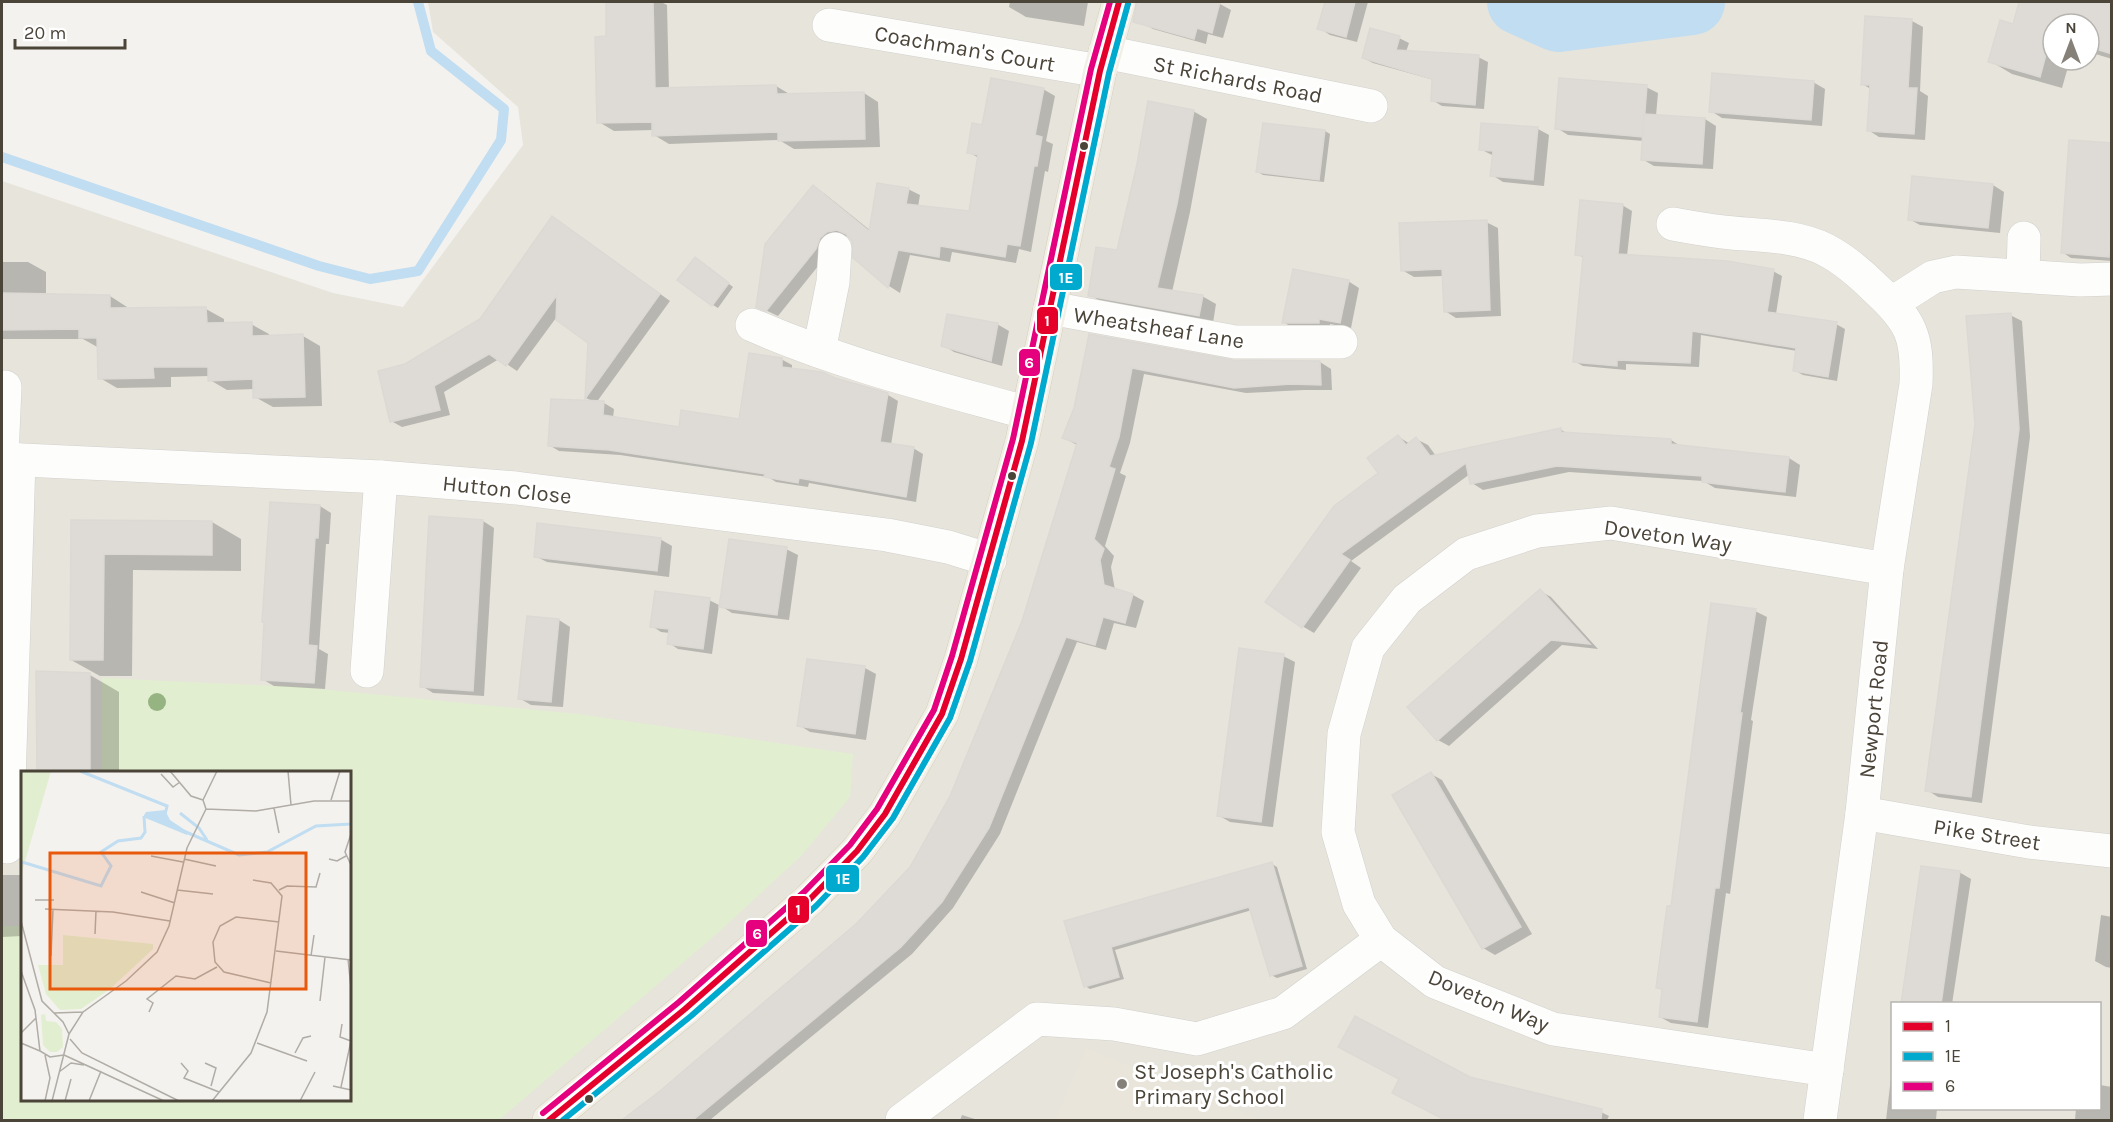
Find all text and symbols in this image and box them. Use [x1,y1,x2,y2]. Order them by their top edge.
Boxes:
scale bar [15,12,124,50]
north arrow [2041,12,2101,72]
text: N [2065,18,2077,37]
street label: Coachman's Court [872,20,1057,78]
text: 20 m [24,22,66,44]
street label: St Richards Road [1151,51,1325,109]
unlabelled marker [1078,140,1090,152]
line badge: 1E [1049,263,1083,291]
text: 1E [1058,268,1074,287]
street label: Wheatsheaf Lane [1072,302,1246,354]
line badge: 1 [1036,306,1059,335]
text: 1 [1044,311,1050,330]
line badge: 6 [1018,348,1041,377]
text: 6 [1024,353,1034,372]
street label: Hutton Close [441,470,573,510]
unlabelled marker [1006,470,1018,482]
street label: Doveton Way [1602,514,1734,558]
street label: Newport Road [1854,638,1894,780]
inset map [21,771,351,1101]
street label: Pike Street [1931,814,2042,856]
line badge: 1E [825,864,860,893]
text: 1E [835,869,851,888]
line badge: 1 [787,895,810,924]
text: 1 [795,900,801,919]
line badge: 6 [745,919,768,948]
text: 6 [752,924,762,943]
street label: Doveton Way [1424,964,1553,1038]
legend [1891,1002,2101,1110]
text: 1 [1945,1015,1951,1037]
text: 1E [1945,1045,1961,1067]
place label: St Joseph's Catholic Primary School [1134,1059,1334,1110]
text: 6 [1945,1075,1955,1097]
marker: St Joseph's Catholic Primary School [1115,1077,1129,1091]
unlabelled marker [583,1093,595,1105]

